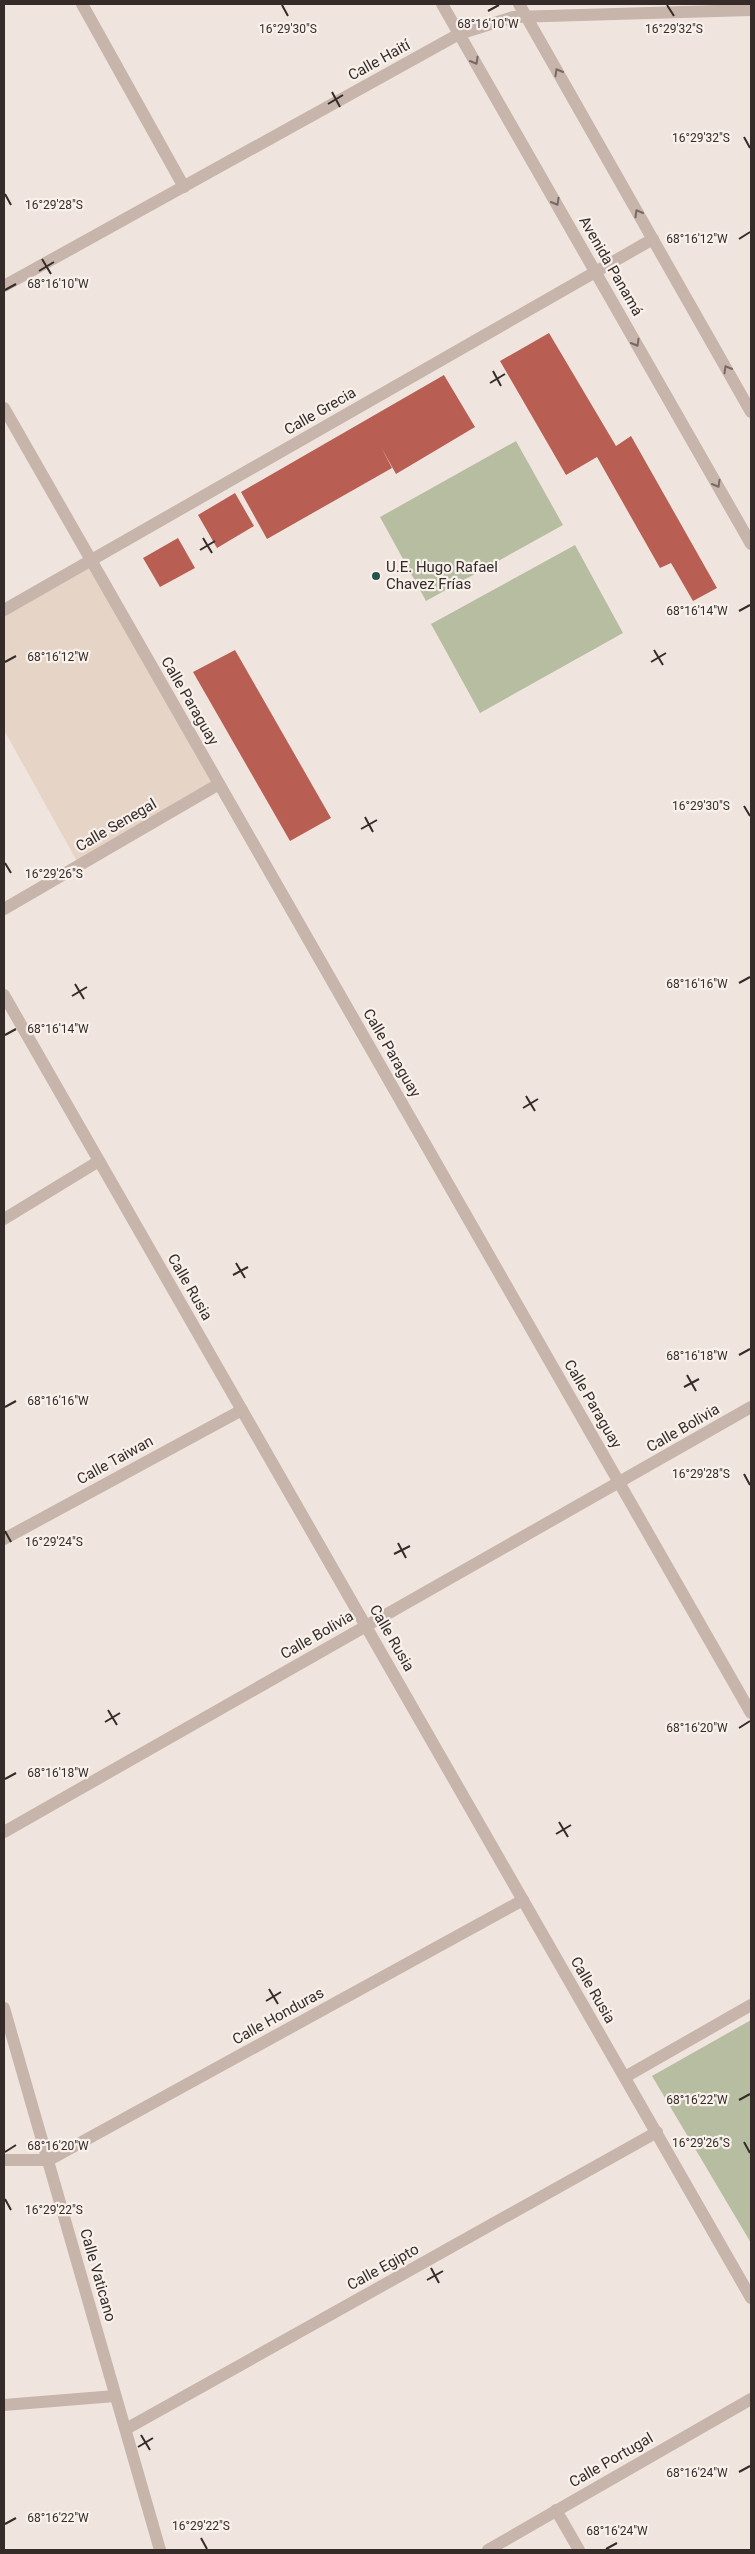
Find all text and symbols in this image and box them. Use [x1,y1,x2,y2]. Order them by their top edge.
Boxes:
text: 68°16'10"W [457,17,519,31]
text: 16°29'30"S [259,22,317,36]
text: 16°29'32"S [645,22,703,36]
street label: Calle Haití [345,35,414,84]
one-way arrow [468,56,478,65]
one-way arrow [554,68,564,77]
text: 16°29'32"S [672,131,730,145]
one-way arrow [549,197,559,206]
text: 16°29'28"S [25,198,83,212]
one-way arrow [635,209,645,218]
street label: Avenida Panamá [575,213,647,319]
text: 68°16'12"W [666,232,728,246]
text: 68°16'10"W [27,277,89,291]
one-way arrow [630,338,640,347]
one-way arrow [723,366,733,375]
street label: Calle Grecia [281,383,359,439]
one-way arrow [711,479,721,488]
place label: U.E. Hugo Rafael Chavez Frías [386,558,498,593]
marker: U.E. Hugo Rafael Chavez Frías [370,570,382,582]
text: 68°16'14"W [666,604,728,618]
text: 68°16'12"W [27,650,89,664]
street label: Calle Paraguay [157,654,223,748]
street label: Calle Senegal [72,795,160,855]
text: 16°29'30"S [672,799,730,813]
text: 16°29'26"S [25,867,83,881]
text: 68°16'16"W [666,977,728,991]
street label: Calle Paraguay [359,1006,425,1100]
text: 68°16'14"W [27,1022,89,1036]
street label: Calle Rusia [164,1250,216,1324]
text: 68°16'18"W [666,1349,728,1363]
street label: Calle Paraguay [560,1357,626,1451]
text: 68°16'16"W [27,1394,89,1408]
street label: Calle Bolivia [643,1400,723,1456]
street label: Calle Taiwan [74,1432,156,1488]
text: 16°29'28"S [672,1467,730,1481]
text: 16°29'24"S [25,1535,83,1549]
street label: Calle Rusia [366,1601,418,1675]
street label: Calle Bolivia [277,1607,357,1663]
text: 68°16'20"W [666,1721,728,1735]
text: 68°16'18"W [27,1766,89,1780]
street label: Calle Rusia [567,1953,619,2027]
street label: Calle Honduras [229,1983,327,2049]
text: 68°16'22"W [666,2093,728,2107]
text: 16°29'26"S [672,2136,730,2150]
text: 68°16'20"W [27,2139,89,2153]
text: 16°29'22"S [25,2203,83,2217]
street label: Calle Vaticano [76,2227,120,2323]
street label: Calle Egipto [344,2240,422,2294]
street label: Calle Portugal [566,2429,656,2491]
text: 68°16'24"W [666,2466,728,2480]
text: 68°16'22"W [27,2511,89,2525]
text: 16°29'22"S [172,2519,230,2533]
text: 68°16'24"W [586,2524,648,2538]

